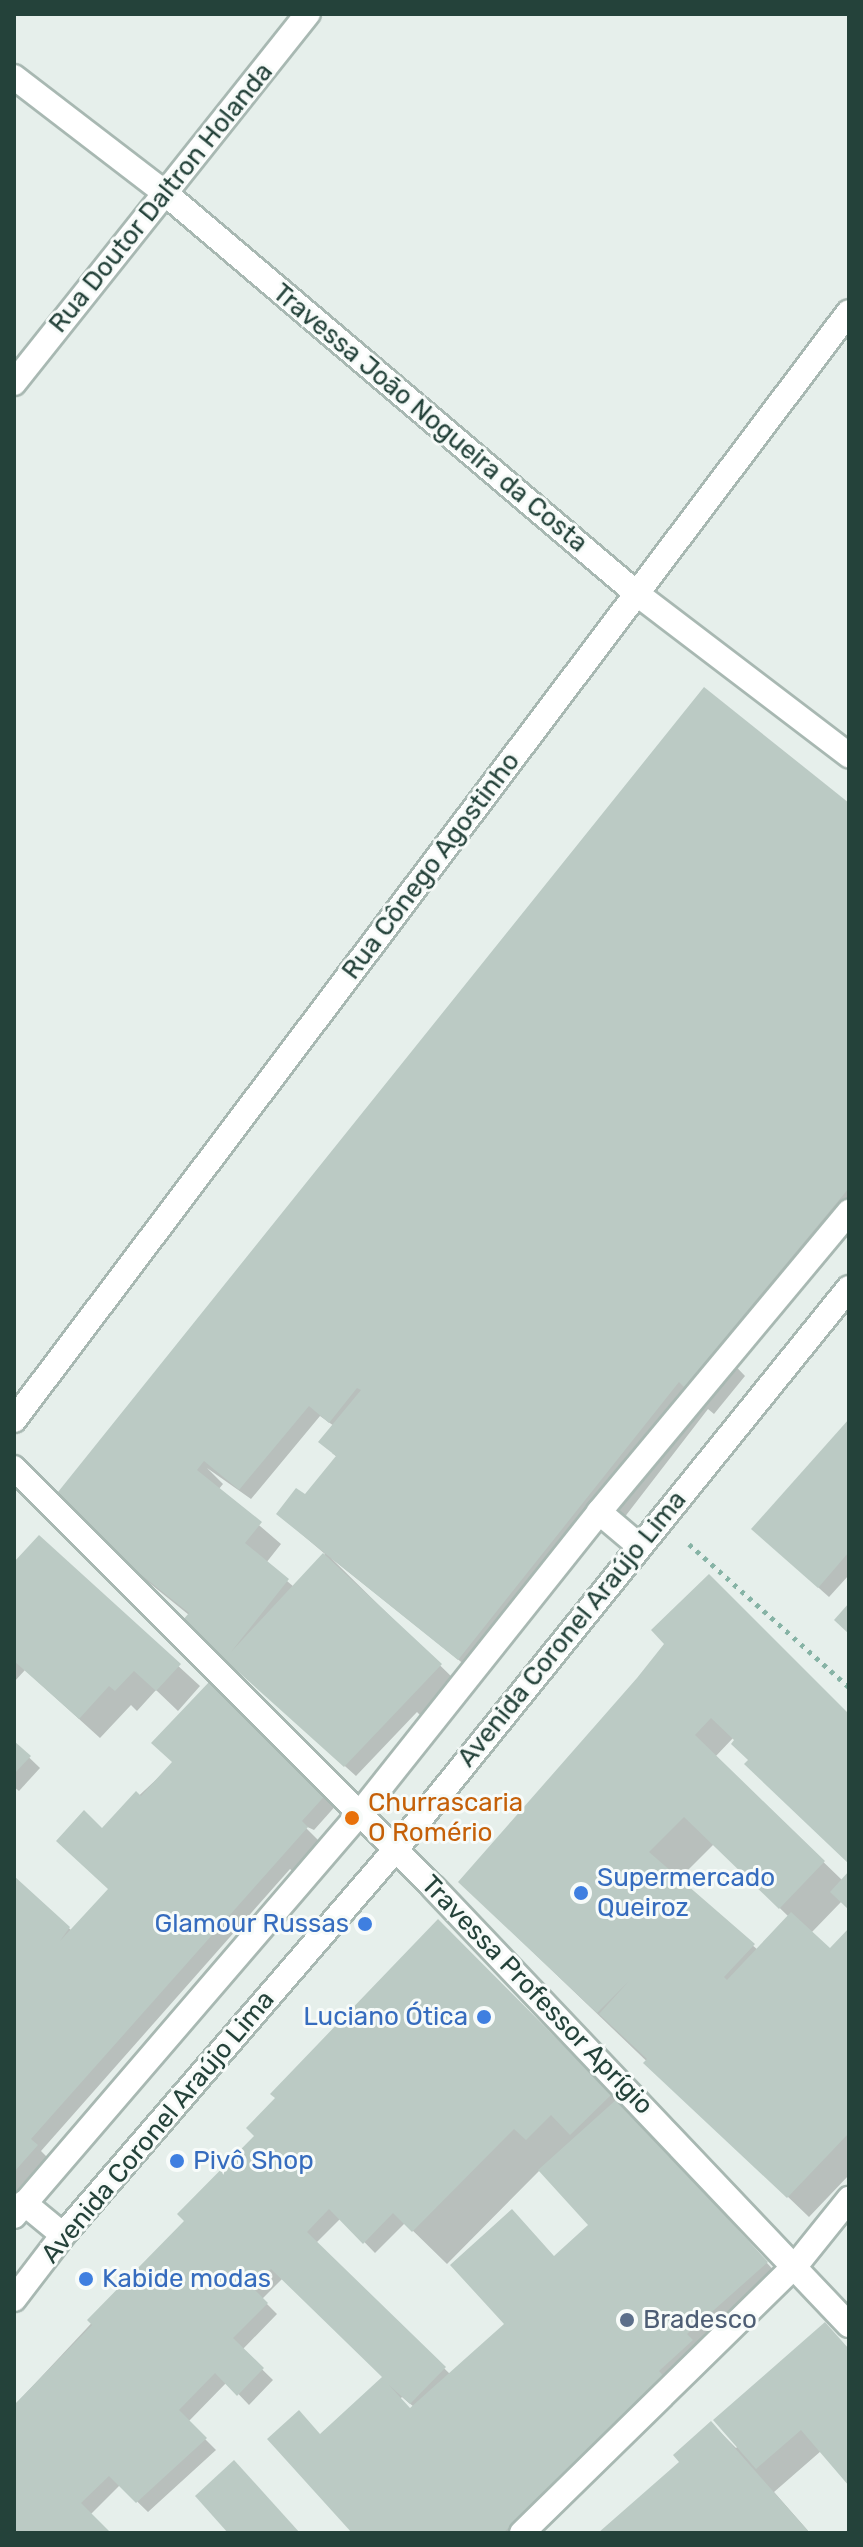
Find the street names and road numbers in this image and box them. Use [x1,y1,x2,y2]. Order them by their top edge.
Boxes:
street label: Rua Doutor Daltron Holanda [42,57,280,339]
street label: Travessa João Nogueira da Costa [266,277,594,559]
street label: Rua Cônego Agostinho [335,746,527,986]
street label: Avenida Coronel Araújo Lima [451,1484,693,1774]
street label: Travessa Professor Aprígio [414,1869,660,2121]
street label: Avenida Coronel Araújo Lima [35,1984,281,2270]

